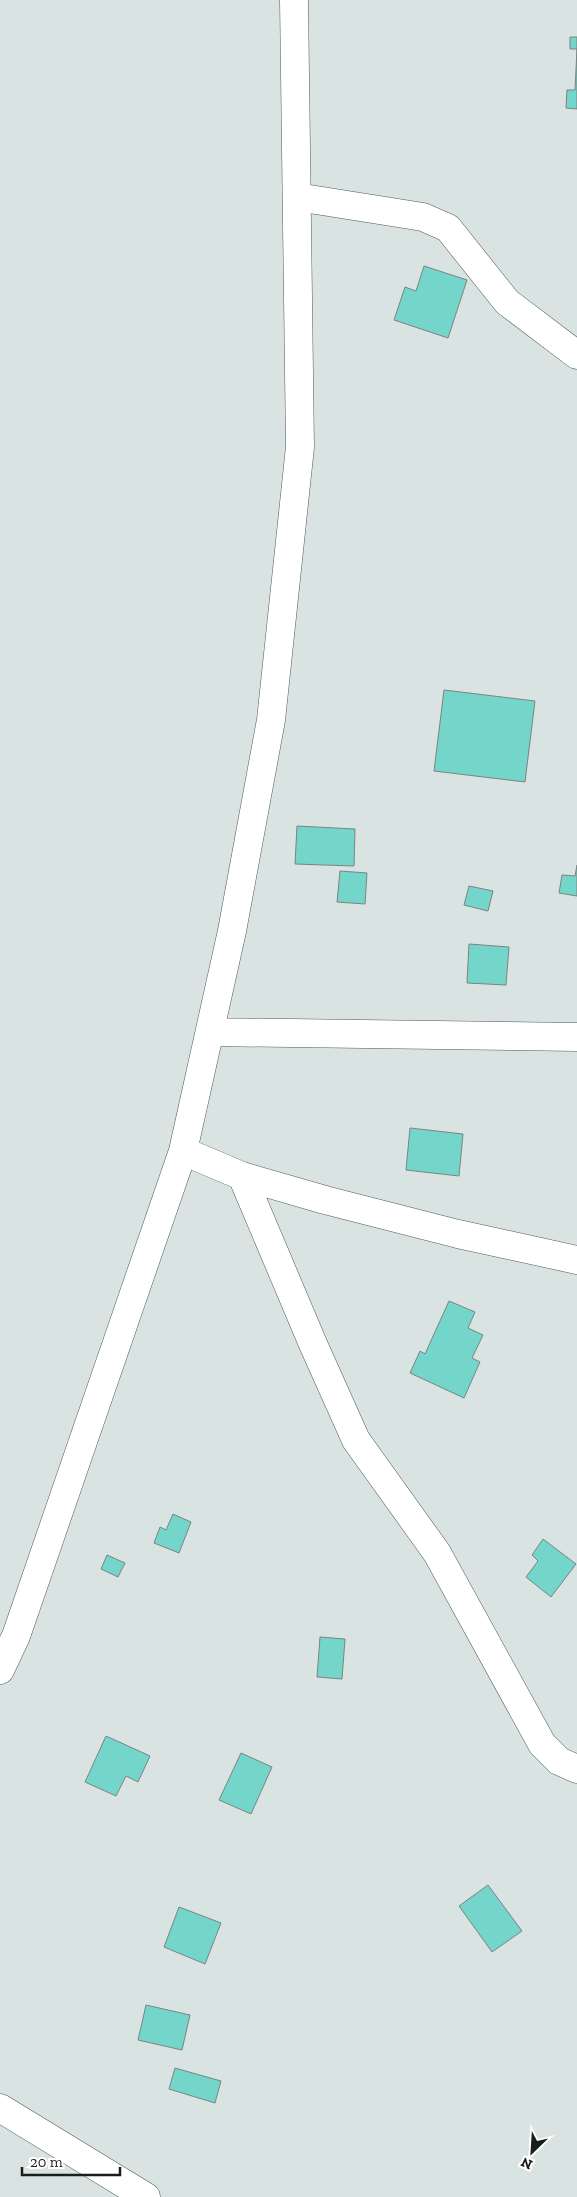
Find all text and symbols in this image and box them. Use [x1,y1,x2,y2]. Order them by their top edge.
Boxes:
north arrow [507,2127,557,2177]
scale bar [22,2144,120,2176]
text: 20 m [30,2153,63,2171]
text: N [518,2153,535,2173]

